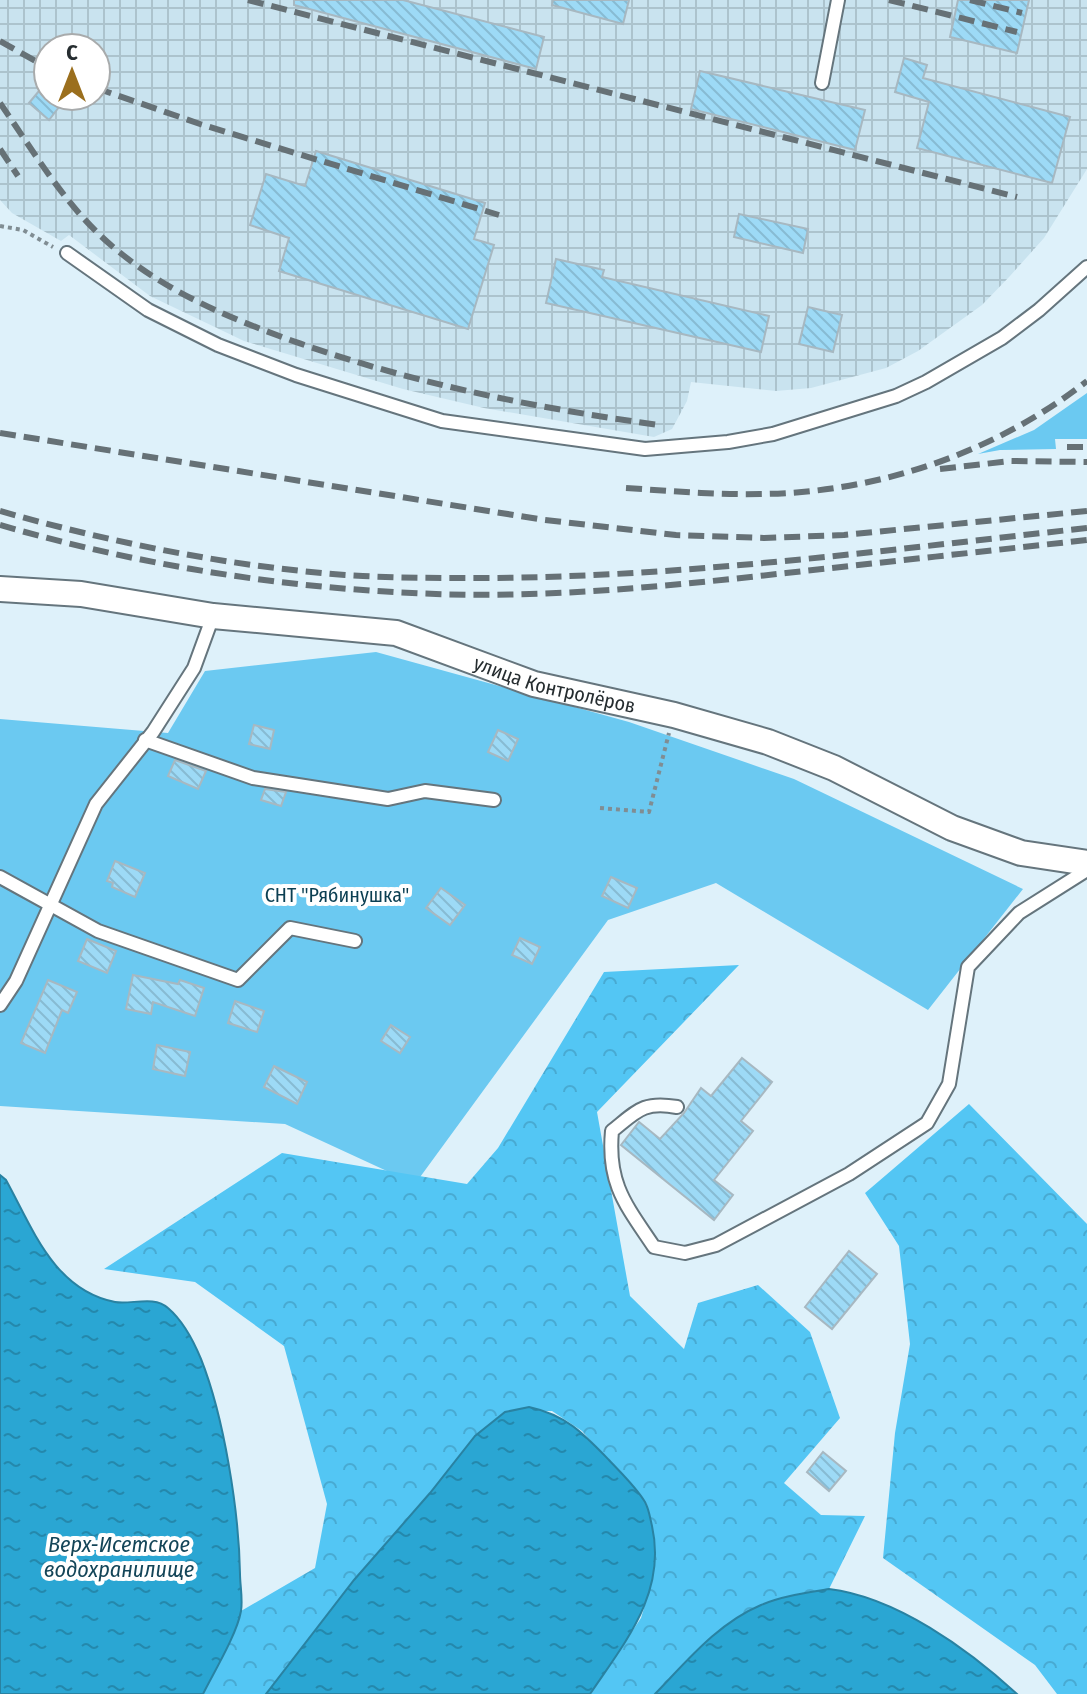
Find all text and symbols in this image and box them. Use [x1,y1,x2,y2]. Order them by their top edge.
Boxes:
north arrow [32,32,112,112]
text: С [66,39,78,66]
street label: улица Контролёров [470,651,638,718]
park label: СНТ "Рябинушка" [265,883,409,907]
water label: Верх-Исетское водохранилище [44,1531,194,1583]

